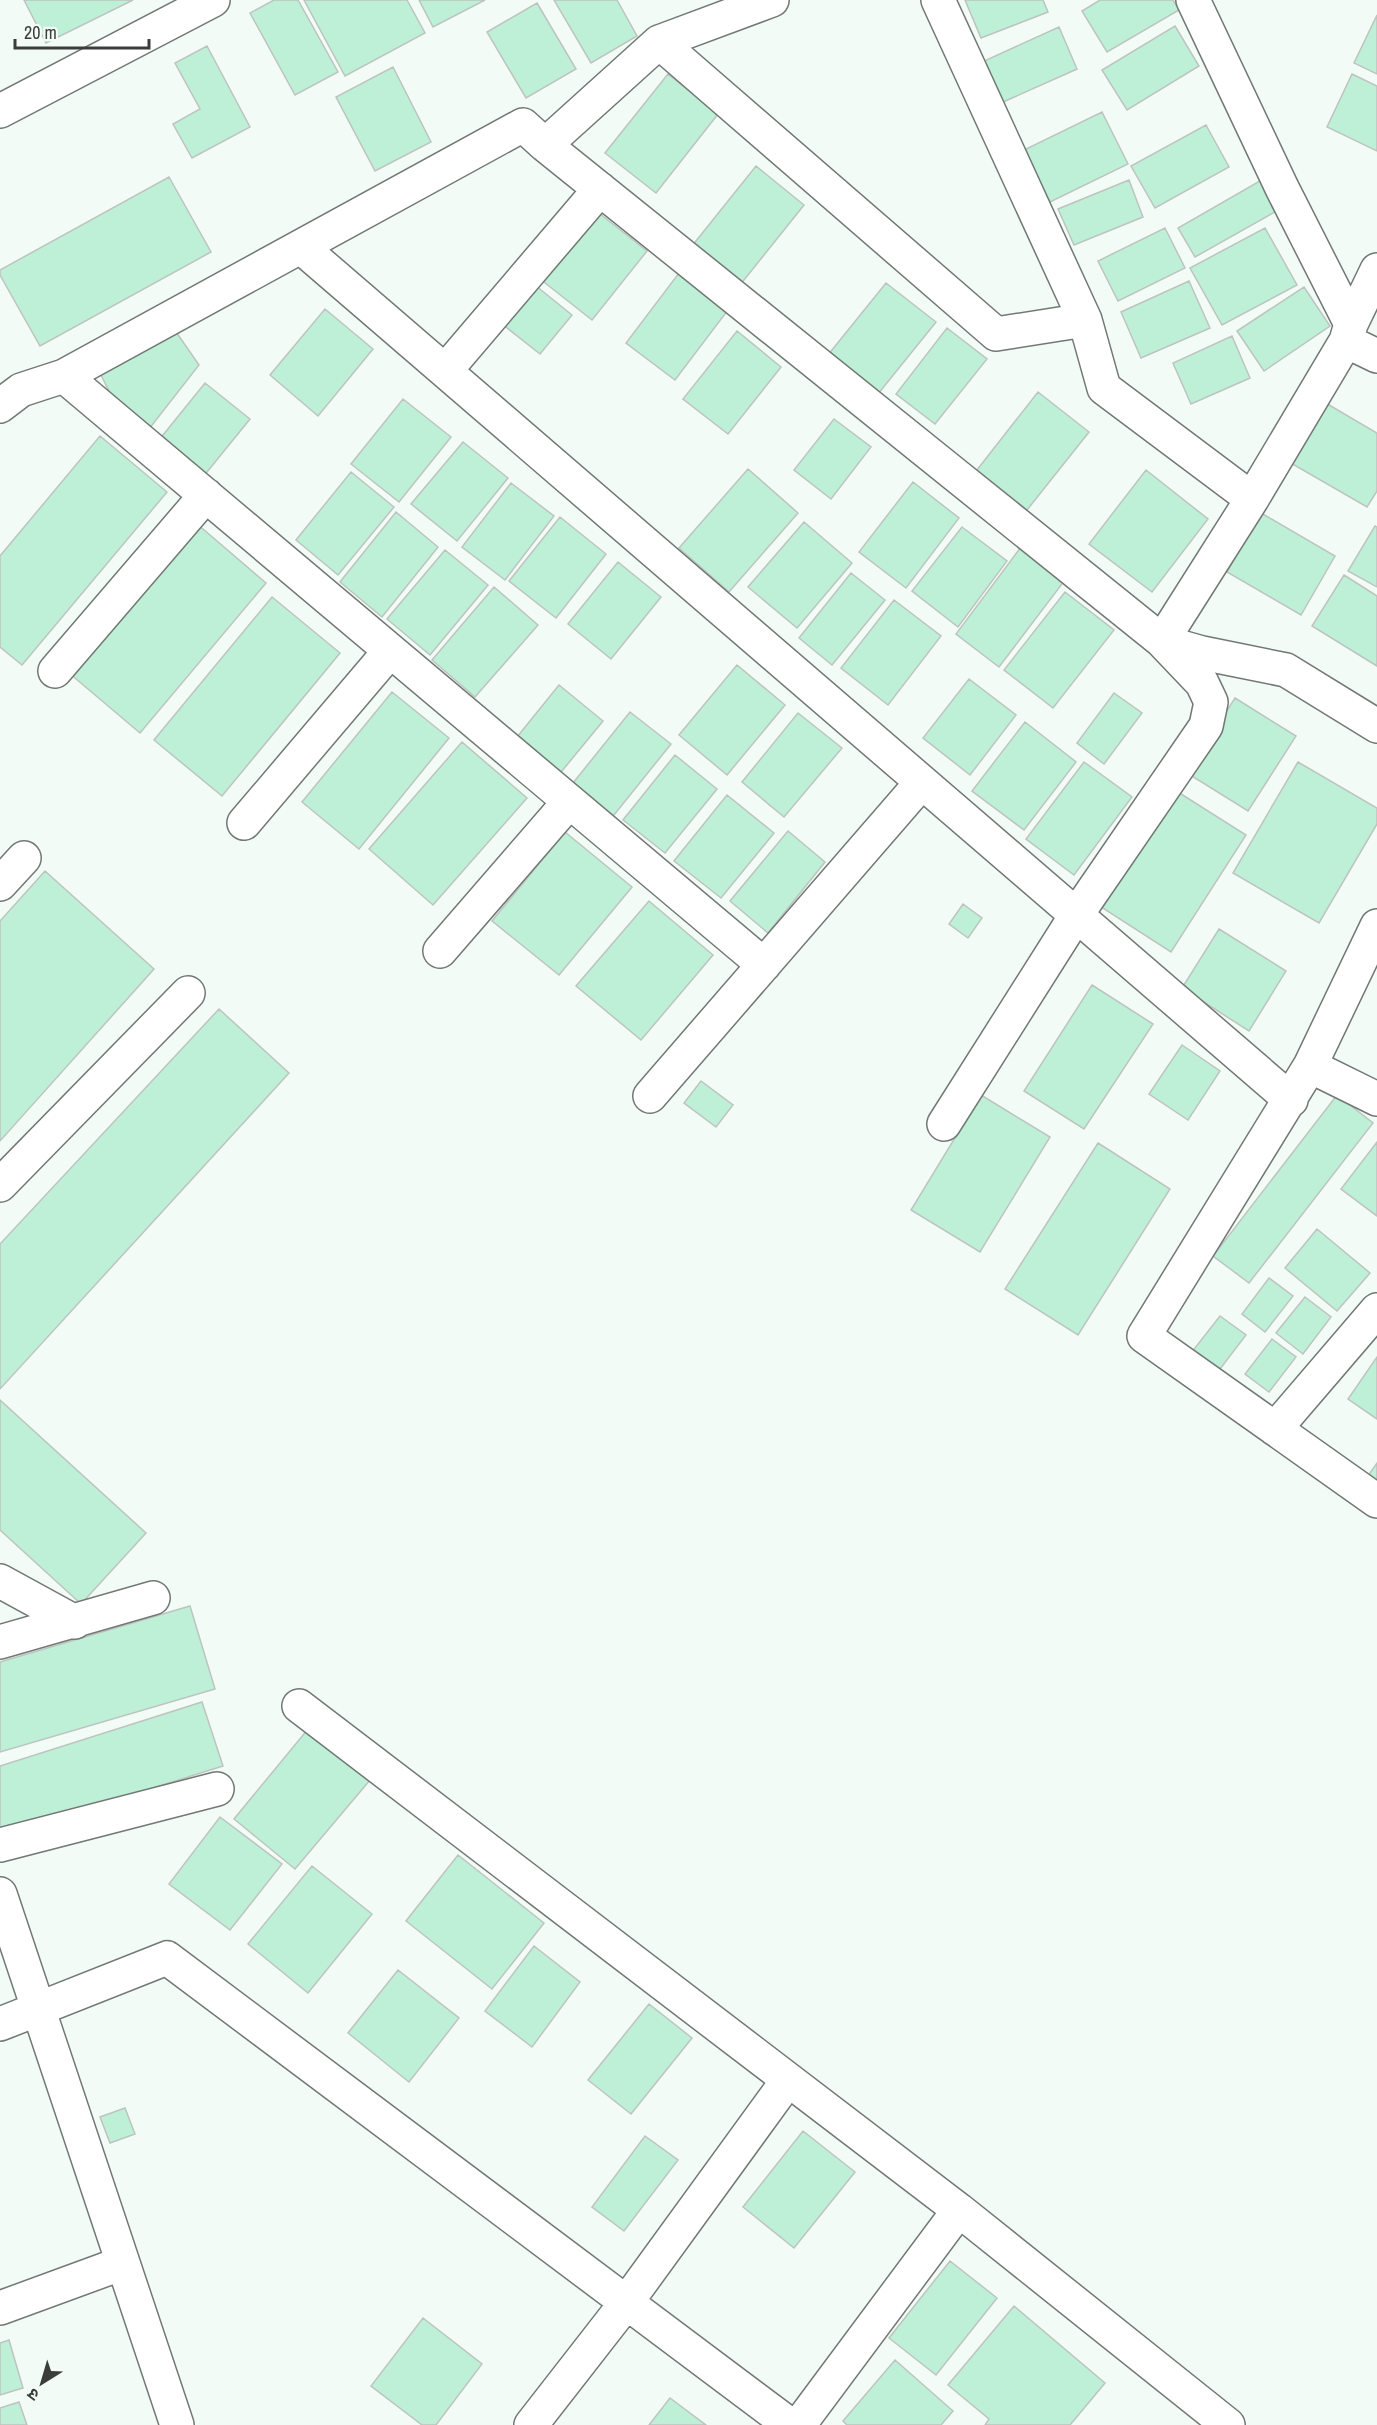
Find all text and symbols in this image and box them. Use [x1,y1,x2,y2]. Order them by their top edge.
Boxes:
scale bar [15,12,148,50]
text: 20 m [24,20,57,45]
north arrow [12,2353,72,2413]
text: उ [22,2383,43,2407]

